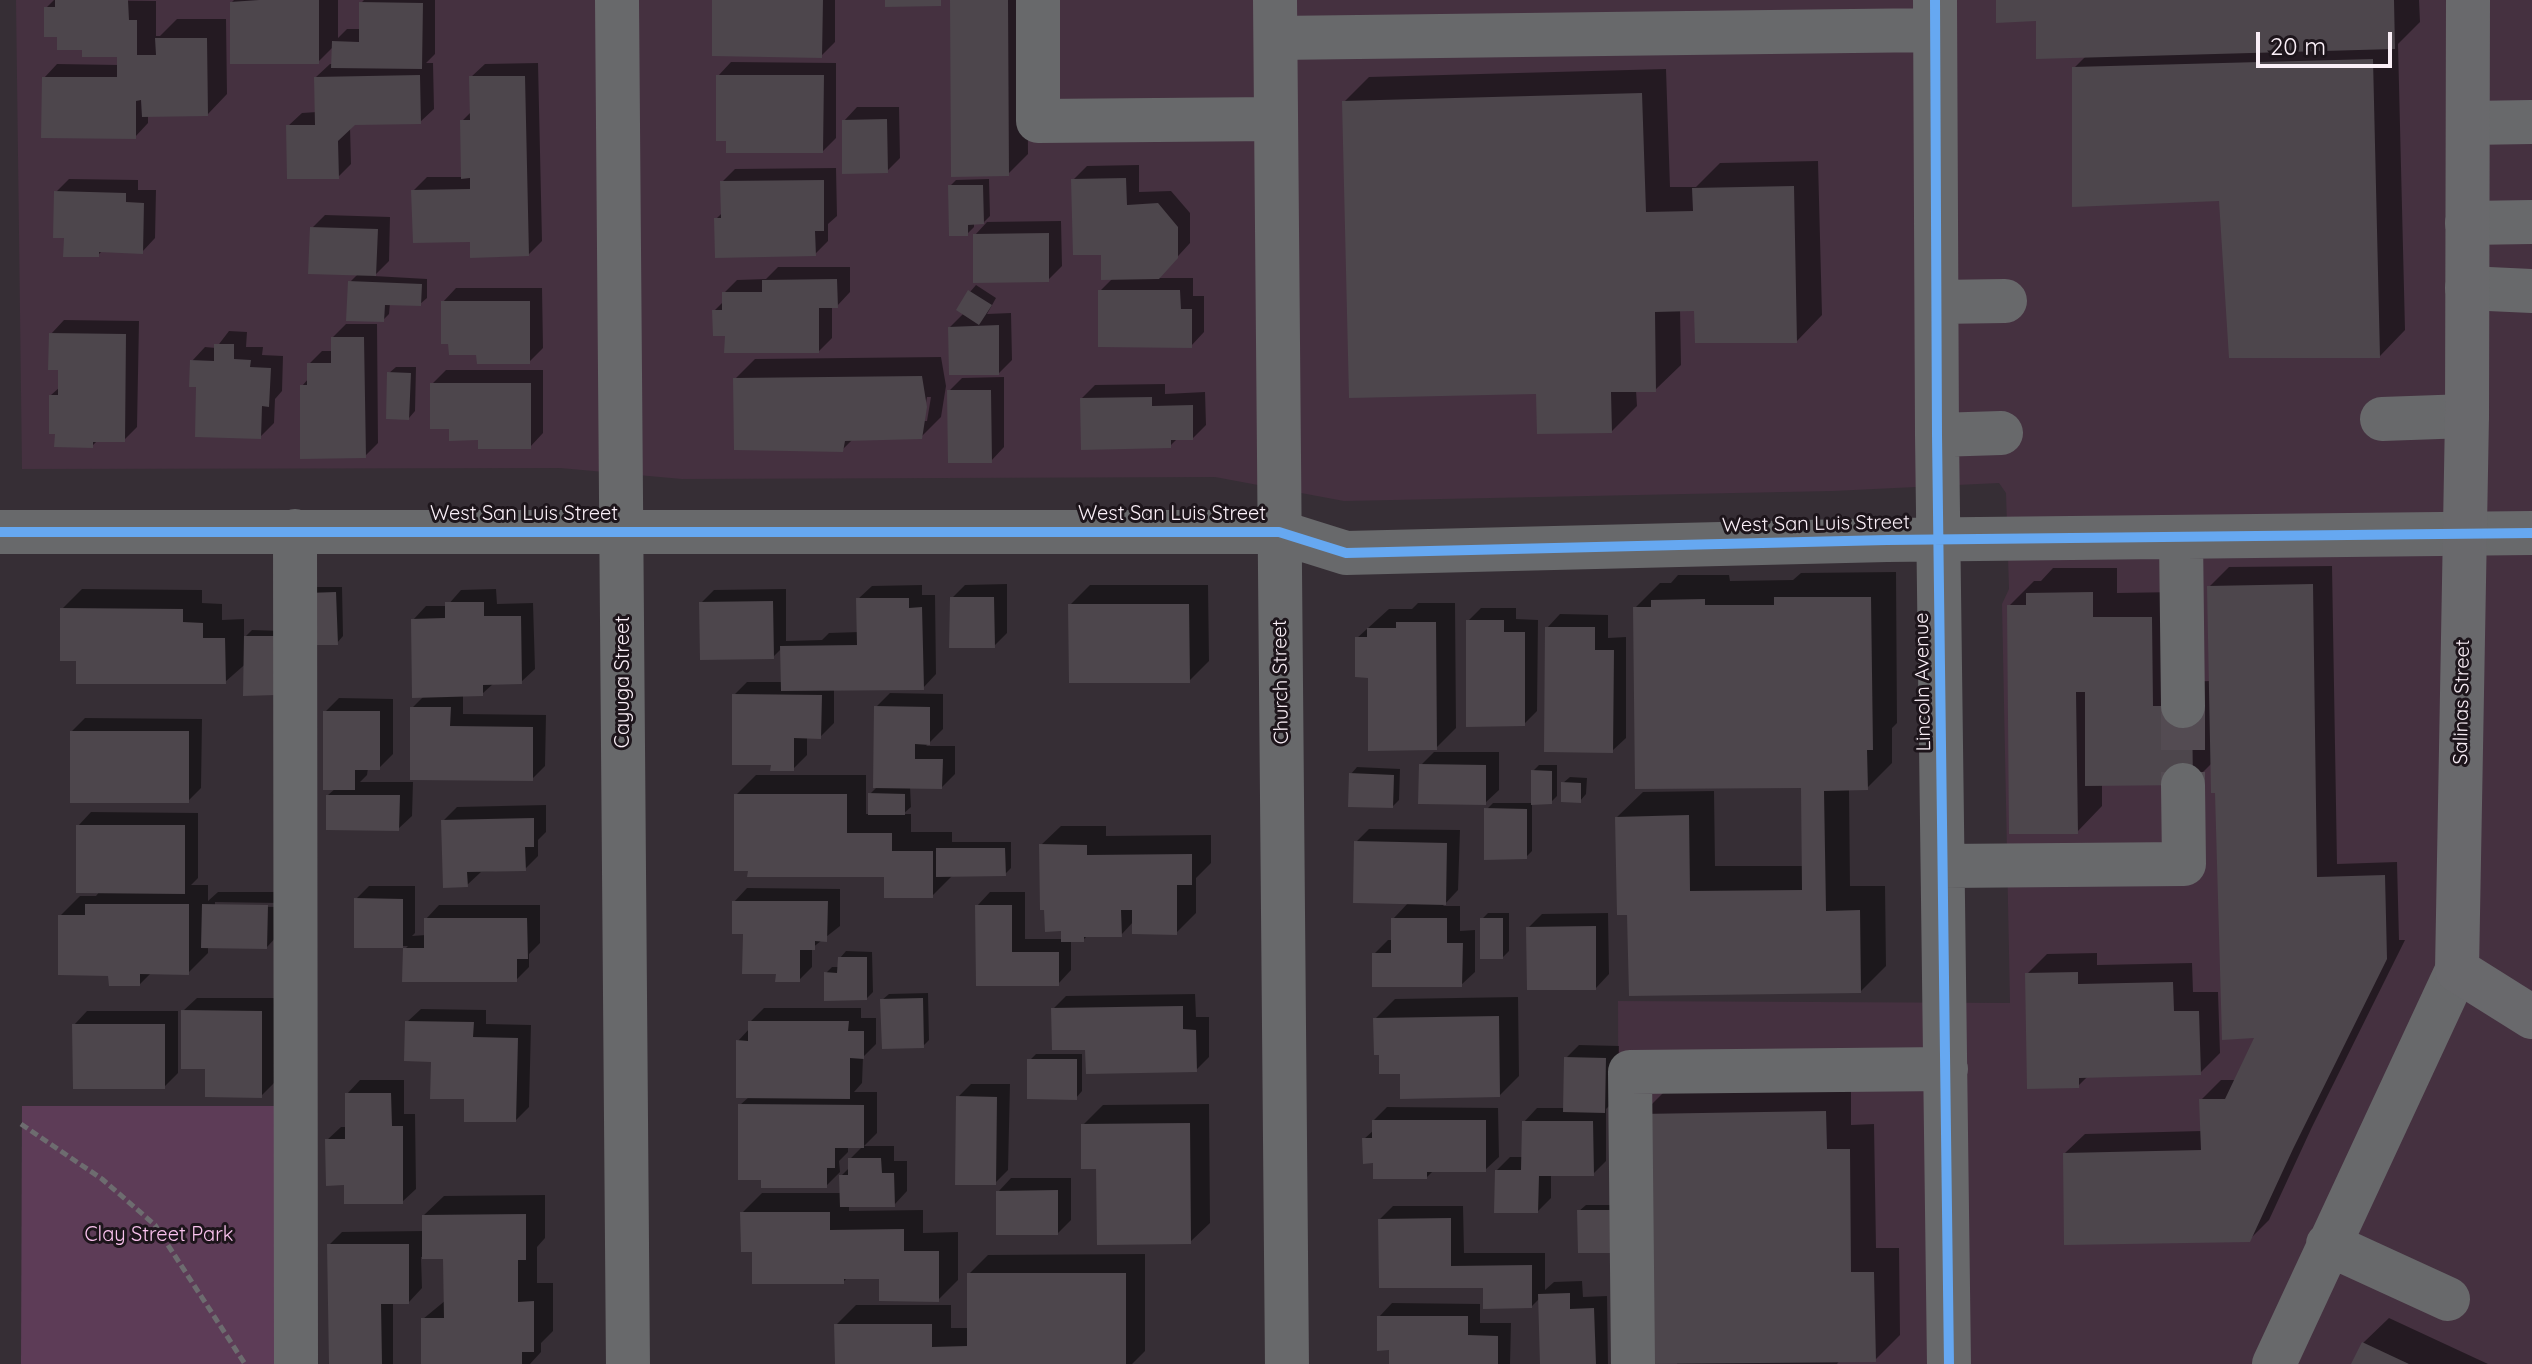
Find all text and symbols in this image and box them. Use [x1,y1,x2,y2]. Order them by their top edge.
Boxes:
scale bar [2260,16,2396,66]
text: 20 m [2270,31,2326,61]
street label: West San Luis Street [430,502,618,526]
street label: West San Luis Street [1078,502,1266,526]
street label: West San Luis Street [1722,510,1910,538]
street label: Lincoln Avenue [1910,612,1936,752]
street label: Cayuga Street [611,616,635,748]
street label: Church Street [1268,619,1294,745]
street label: Salinas Street [2449,639,2475,765]
park label: Clay Street Park [84,1223,234,1247]

